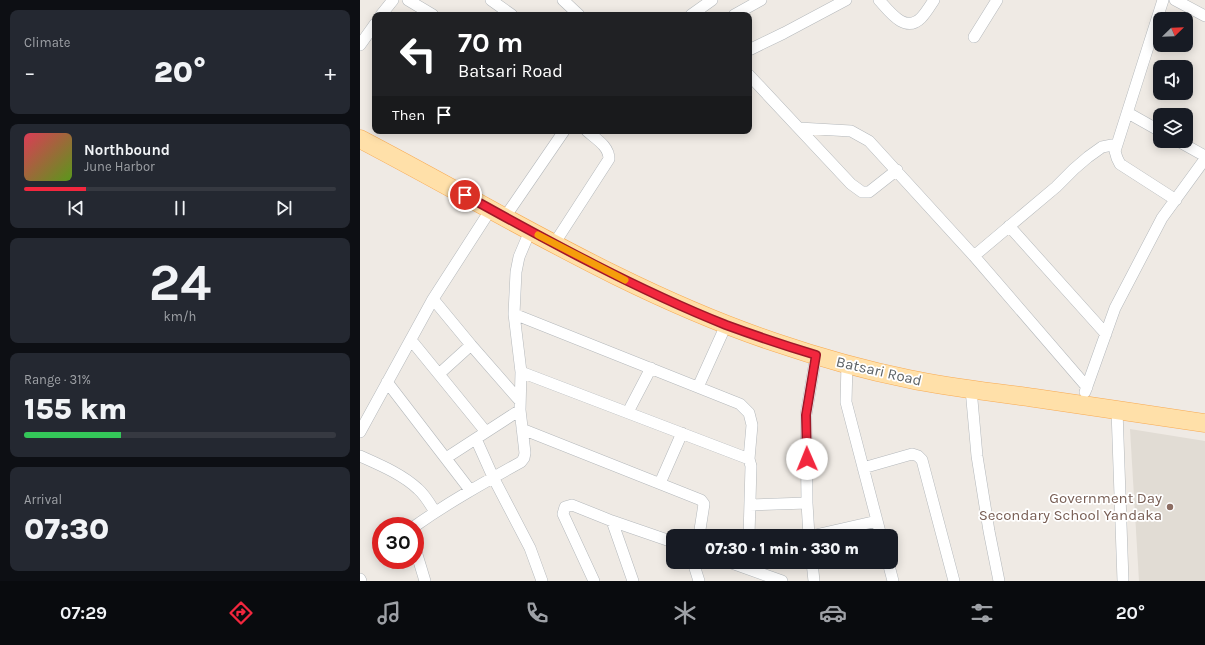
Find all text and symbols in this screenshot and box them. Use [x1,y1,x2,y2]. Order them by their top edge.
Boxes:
north arrow [1153,12,1193,52]
map controls [1153,12,1193,148]
text: 70 m [458,26,523,59]
icon: left [392,28,444,80]
text: Climate [24,35,70,50]
text: 20° [154,54,206,90]
text: − [24,60,36,86]
text: + [324,60,336,86]
text: Batsari Road [458,60,563,82]
button: sound [1153,60,1193,100]
icon: arrive [433,104,455,126]
text: Then [392,106,425,124]
button: layers [1153,108,1193,148]
text: Northbound [84,141,170,159]
text: June Harbor [84,159,155,174]
pin [448,178,482,212]
icon: arrive [454,184,476,206]
icon: previous [65,197,87,219]
icon: pause [169,197,191,219]
icon: next [273,197,295,219]
text: 24 [149,252,211,313]
text: km/h [164,309,196,324]
street label: Batsari Road [834,352,924,390]
text: Range · 31% [24,372,91,387]
text: 155 km [24,391,127,427]
position arrow [786,438,828,480]
place label: Government Day Secondary School Yandaka [979,489,1162,524]
text: Arrival [24,492,62,507]
marker: Government Day Secondary School Yandaka [1165,502,1175,512]
text: 07:30 [24,511,109,547]
speed limit sign: 30 [372,517,424,569]
text: 07:30 · 1 min · 330 m [705,540,859,558]
icon: directions [227,599,255,627]
icon: music [375,599,403,627]
icon: phone [523,599,551,627]
icon: climate [671,599,699,627]
icon: car [819,599,847,627]
icon: filters [968,599,996,627]
text: 07:29 [60,602,107,624]
text: 20° [1116,602,1145,624]

